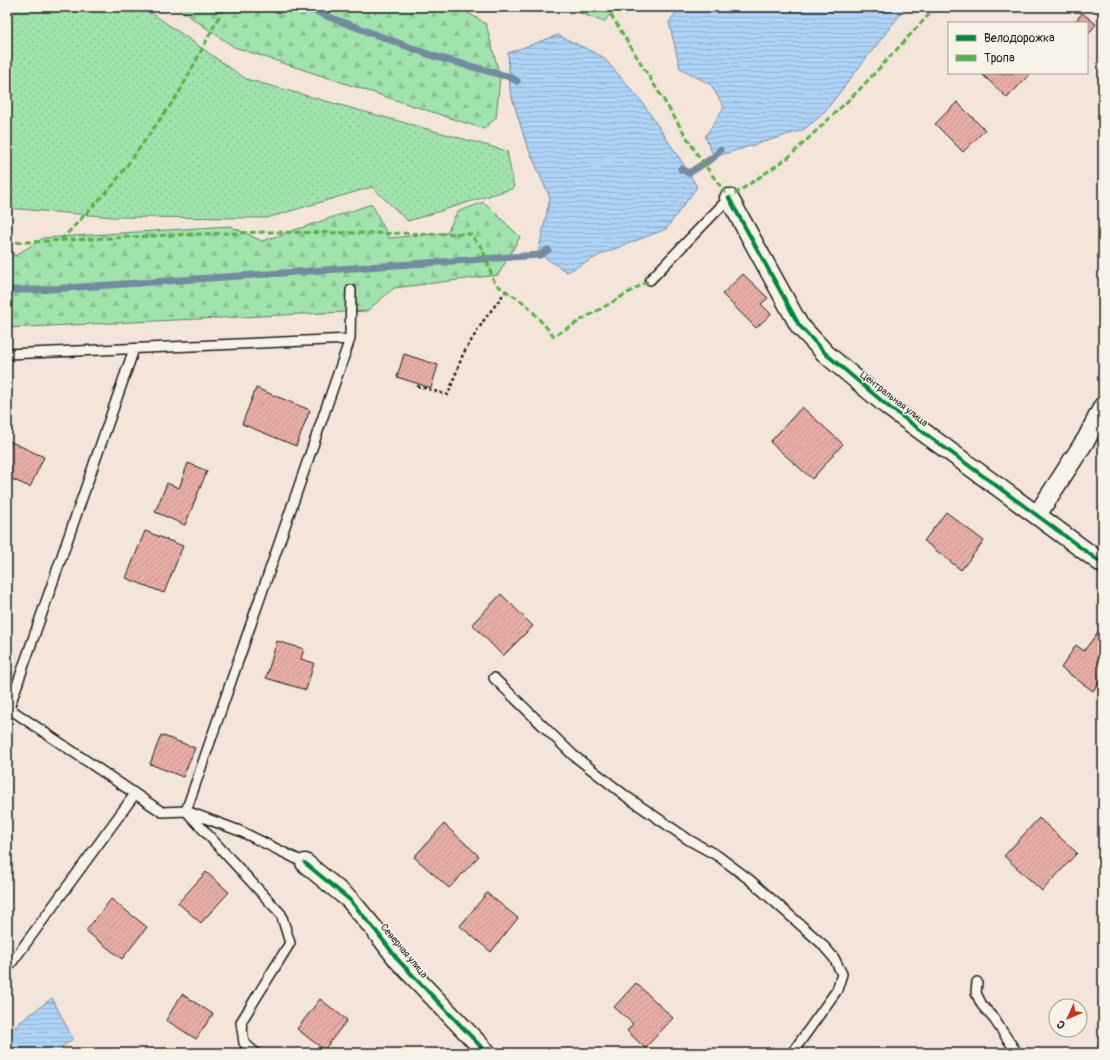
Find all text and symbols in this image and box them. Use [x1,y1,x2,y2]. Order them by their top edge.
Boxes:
legend [948,22,1088,74]
text: Велодорожка [984,31,1055,46]
text: Тропа [984,51,1015,66]
street label: Центральная улица [858,369,931,429]
street label: Северная улица [378,921,430,981]
north arrow [1048,998,1088,1038]
text: С [1054,1017,1068,1032]

